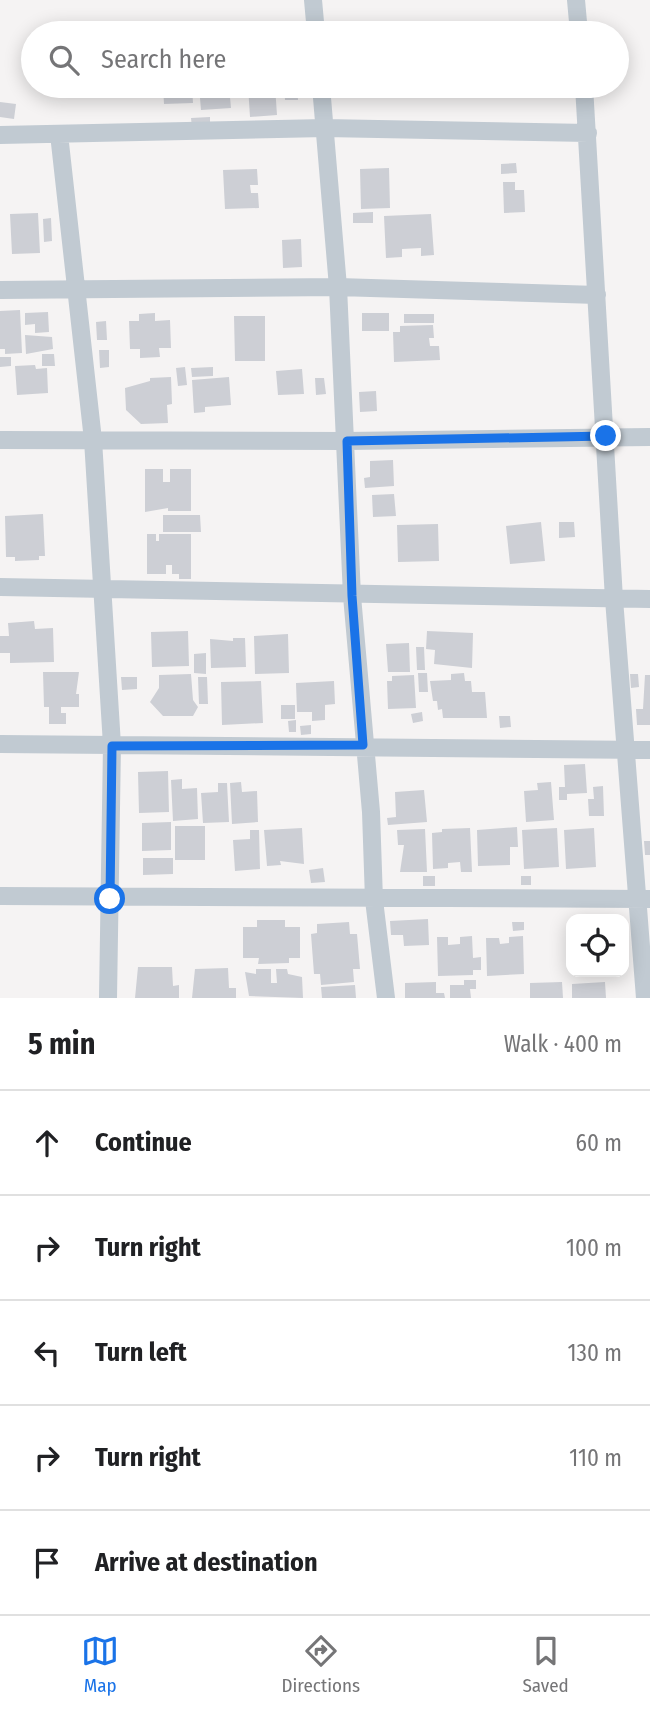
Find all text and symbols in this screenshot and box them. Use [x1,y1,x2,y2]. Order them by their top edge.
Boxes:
search box [21,21,629,98]
icon: search [45,41,83,79]
text: Search here [101,44,226,75]
route end [590,420,621,451]
route start [94,883,125,914]
map controls [566,914,629,977]
button: locate [566,914,629,977]
text: 5 min [28,1026,95,1062]
text: Walk · 400 m [504,1030,622,1058]
icon: ahead [28,1124,66,1162]
text: Continue [95,1127,192,1158]
text: 60 m [576,1129,622,1157]
icon: right [28,1229,66,1267]
text: Turn right [95,1232,201,1263]
text: 100 m [566,1234,622,1262]
icon: left [28,1334,66,1372]
text: Turn left [95,1337,187,1368]
text: 130 m [568,1339,622,1367]
icon: right [28,1439,66,1477]
text: Turn right [95,1442,201,1473]
text: 110 m [569,1444,622,1472]
icon: arrive [28,1544,66,1582]
text: Arrive at destination [95,1547,318,1578]
tab: Map [81,1632,119,1697]
tab: Directions [281,1632,360,1697]
tab: Saved [522,1632,569,1697]

